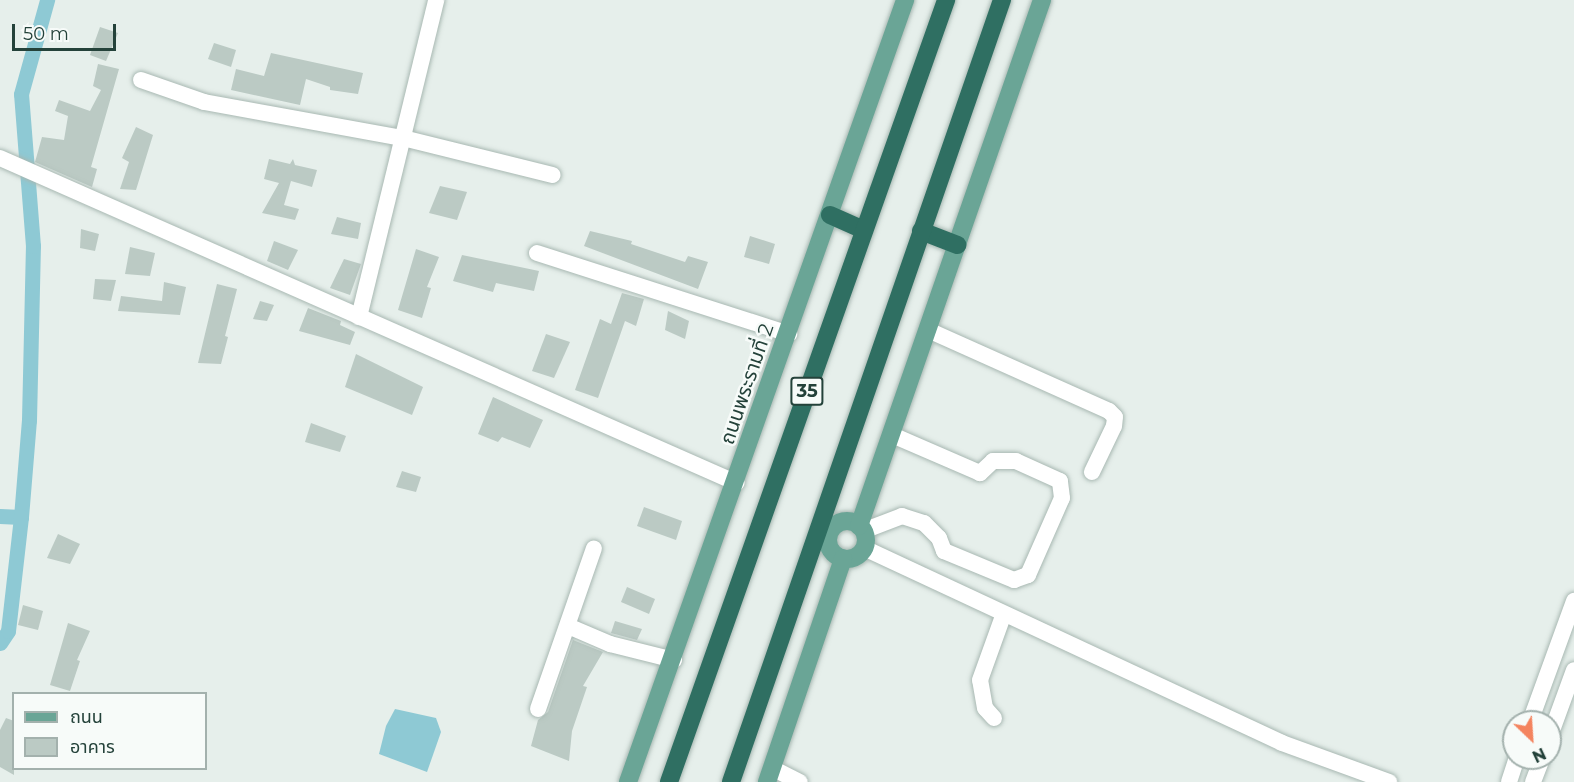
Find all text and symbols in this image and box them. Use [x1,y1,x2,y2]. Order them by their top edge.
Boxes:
scale bar [15,12,118,50]
text: 50 m [23,23,69,45]
street label: ถนนพระรามที่ 2 [715,321,779,447]
road number: 35 [789,376,825,406]
legend [12,692,207,770]
text: ถนน [70,706,103,728]
north arrow [1502,710,1562,770]
text: อาคาร [70,736,115,758]
text: N [1529,744,1549,766]

